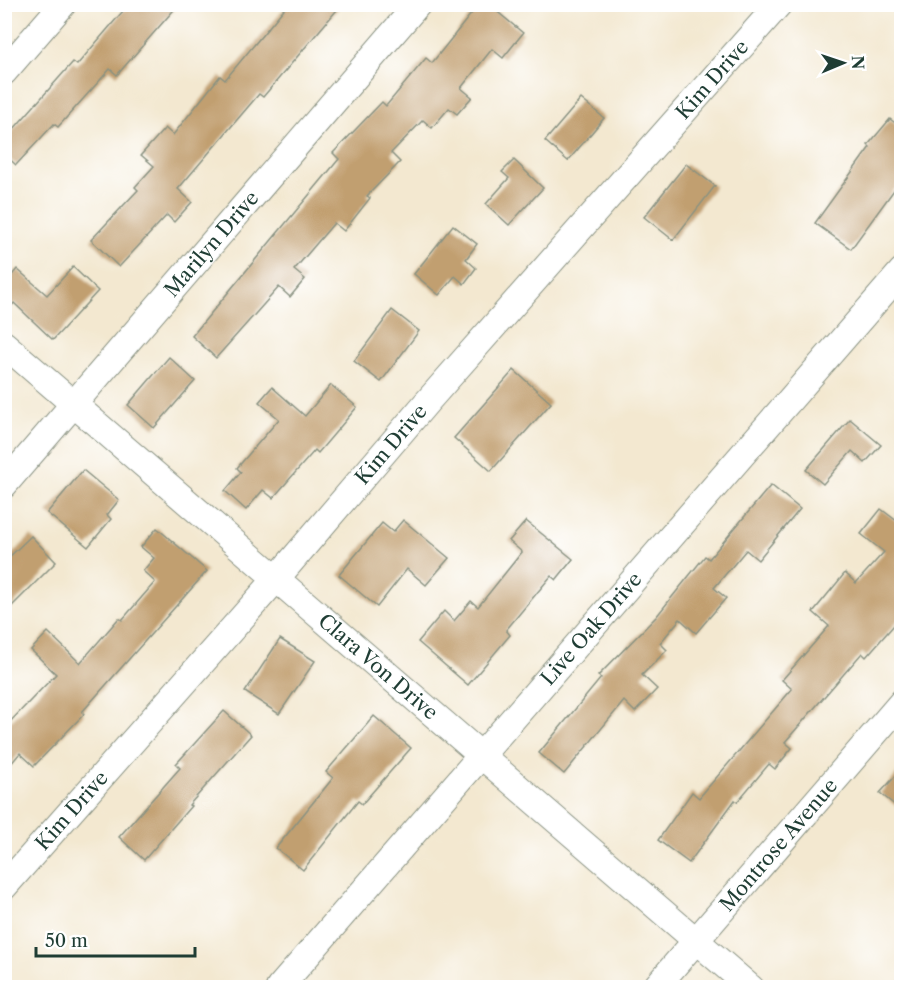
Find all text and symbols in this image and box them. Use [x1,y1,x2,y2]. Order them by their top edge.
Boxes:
north arrow [813,33,873,93]
street label: Kim Drive [671,35,753,124]
text: N [848,55,868,70]
street label: Marilyn Drive [159,186,264,302]
street label: Kim Drive [350,399,432,489]
street label: Live Oak Drive [536,567,647,690]
street label: Clara Von Drive [314,609,443,725]
street label: Kim Drive [30,766,113,855]
street label: Montrose Avenue [715,774,842,916]
scale bar [36,920,195,958]
text: 50 m [45,930,88,952]

